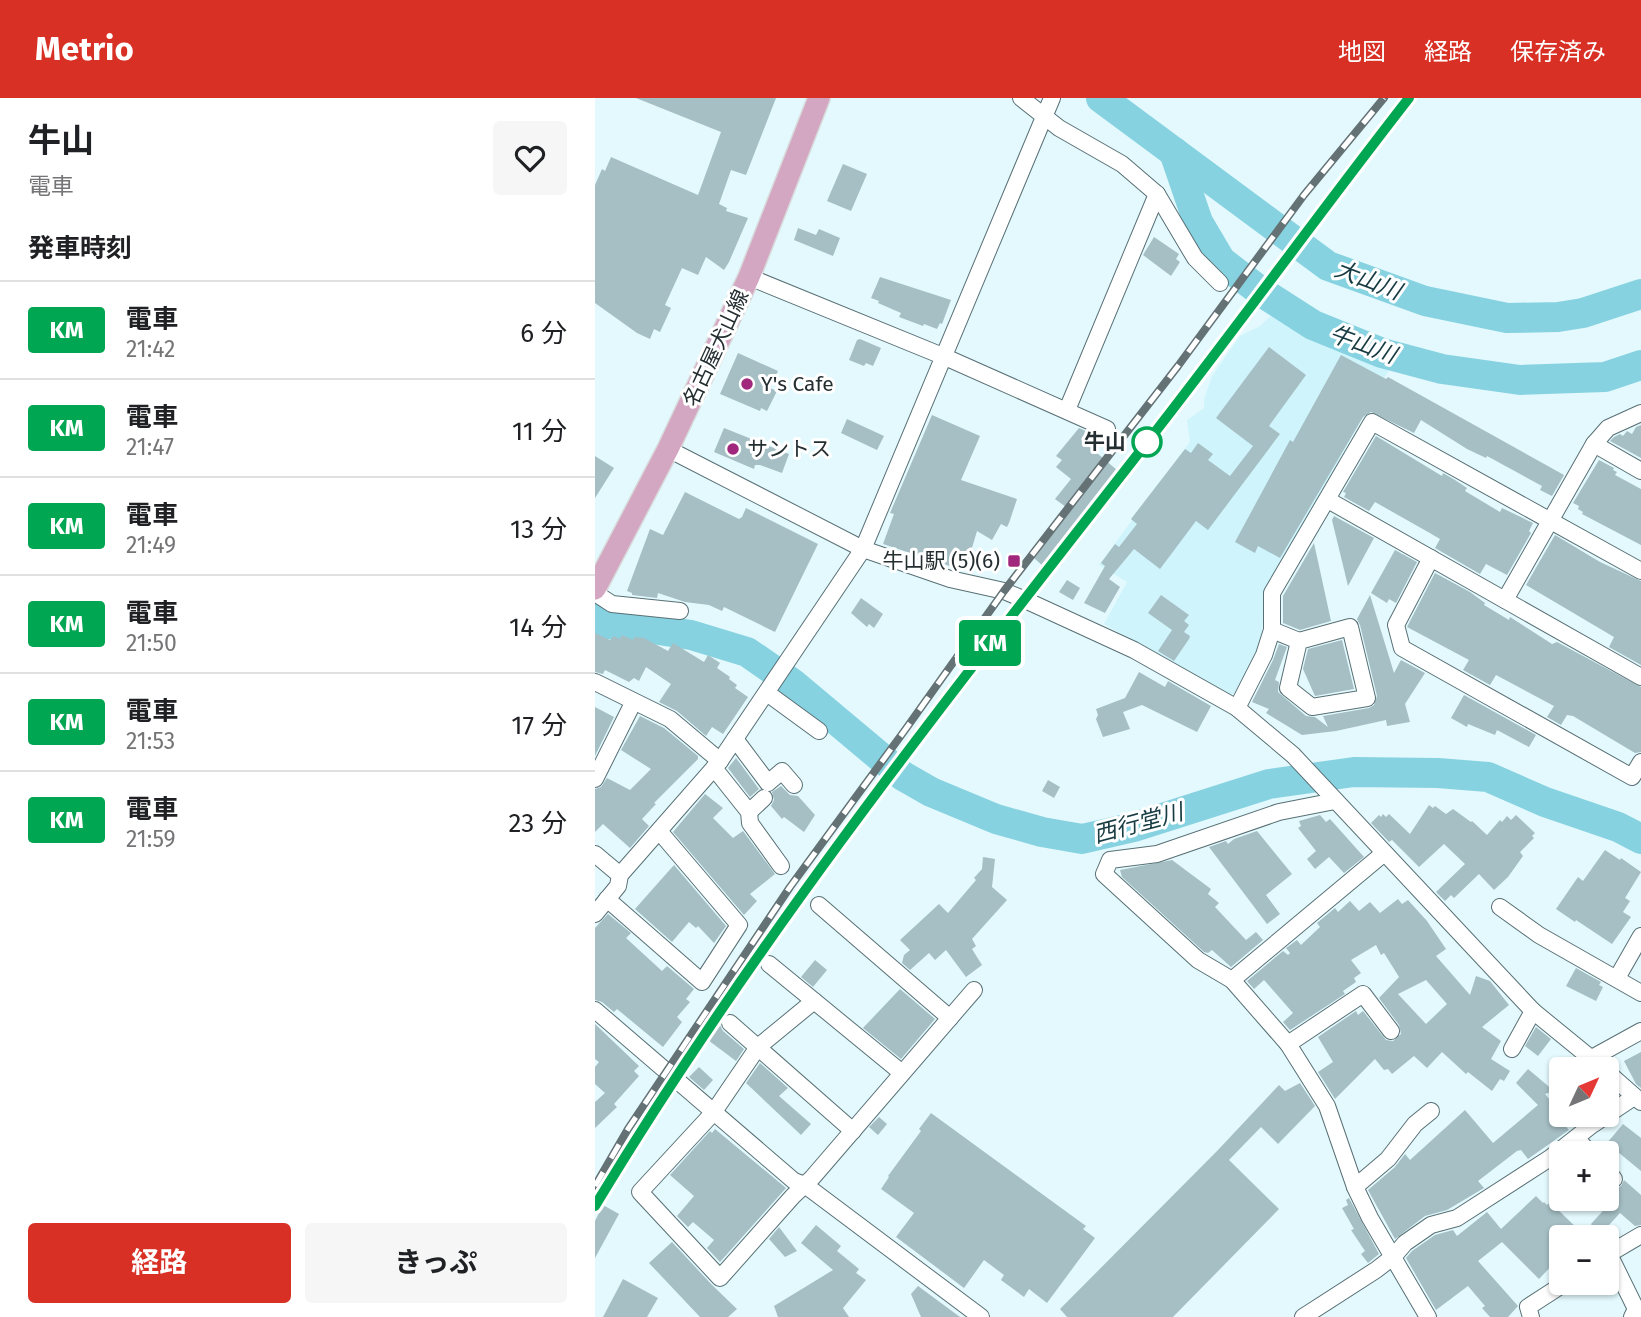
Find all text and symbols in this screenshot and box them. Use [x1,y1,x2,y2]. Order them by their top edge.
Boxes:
text: Metrio [35,29,134,69]
text: 地図 [1338,38,1386,66]
text: 経路 [1424,38,1472,66]
text: 保存済み [1510,38,1606,66]
text: 牛山 [28,121,94,161]
button: heart [493,121,567,195]
text: 電車 [28,172,74,200]
text: 発車時刻 [28,233,132,264]
water label: 大山川 [1331,255,1408,307]
street label: 名古屋犬山線 [678,285,754,411]
text: 電車 [126,304,178,335]
text: KM [49,316,84,344]
text: 6 分 [520,318,567,349]
water label: 牛山川 [1326,319,1403,370]
text: 21:42 [126,335,175,363]
place label: Y's Cafe [761,371,834,397]
marker: Y's Cafe [739,376,755,392]
text: 電車 [126,402,178,433]
text: KM [49,414,84,442]
text: 11 分 [512,416,567,447]
marker: 牛山 [1132,427,1162,457]
place label: 牛山 [1084,429,1126,455]
text: 21:47 [126,433,174,461]
place label: サントス [747,436,831,462]
marker: サントス [725,441,741,457]
text: 電車 [126,500,178,531]
text: KM [49,512,84,540]
text: 13 分 [510,514,567,545]
text: 21:49 [126,531,176,559]
place label: 牛山駅 (5)(6) [883,548,1000,574]
marker: 牛山駅 (5)(6) [1006,553,1022,569]
text: 電車 [126,598,178,629]
text: KM [49,610,84,638]
text: 14 分 [509,612,567,643]
line badge: KM [959,620,1021,666]
text: 21:50 [126,629,177,657]
text: KM [973,629,1007,657]
text: 電車 [126,696,178,727]
text: KM [49,708,84,736]
text: 17 分 [511,710,567,741]
text: 21:53 [126,727,175,755]
text: 電車 [126,794,178,825]
water label: 西行堂川 [1090,797,1189,848]
text: KM [49,806,84,834]
text: 23 分 [508,808,567,839]
text: 21:59 [126,825,176,853]
north arrow [1549,1057,1619,1127]
map controls [1549,1057,1619,1295]
button: + [1549,1141,1619,1211]
button: 経路 [28,1223,291,1303]
button: きっぷ [305,1223,567,1303]
button: − [1549,1225,1619,1295]

